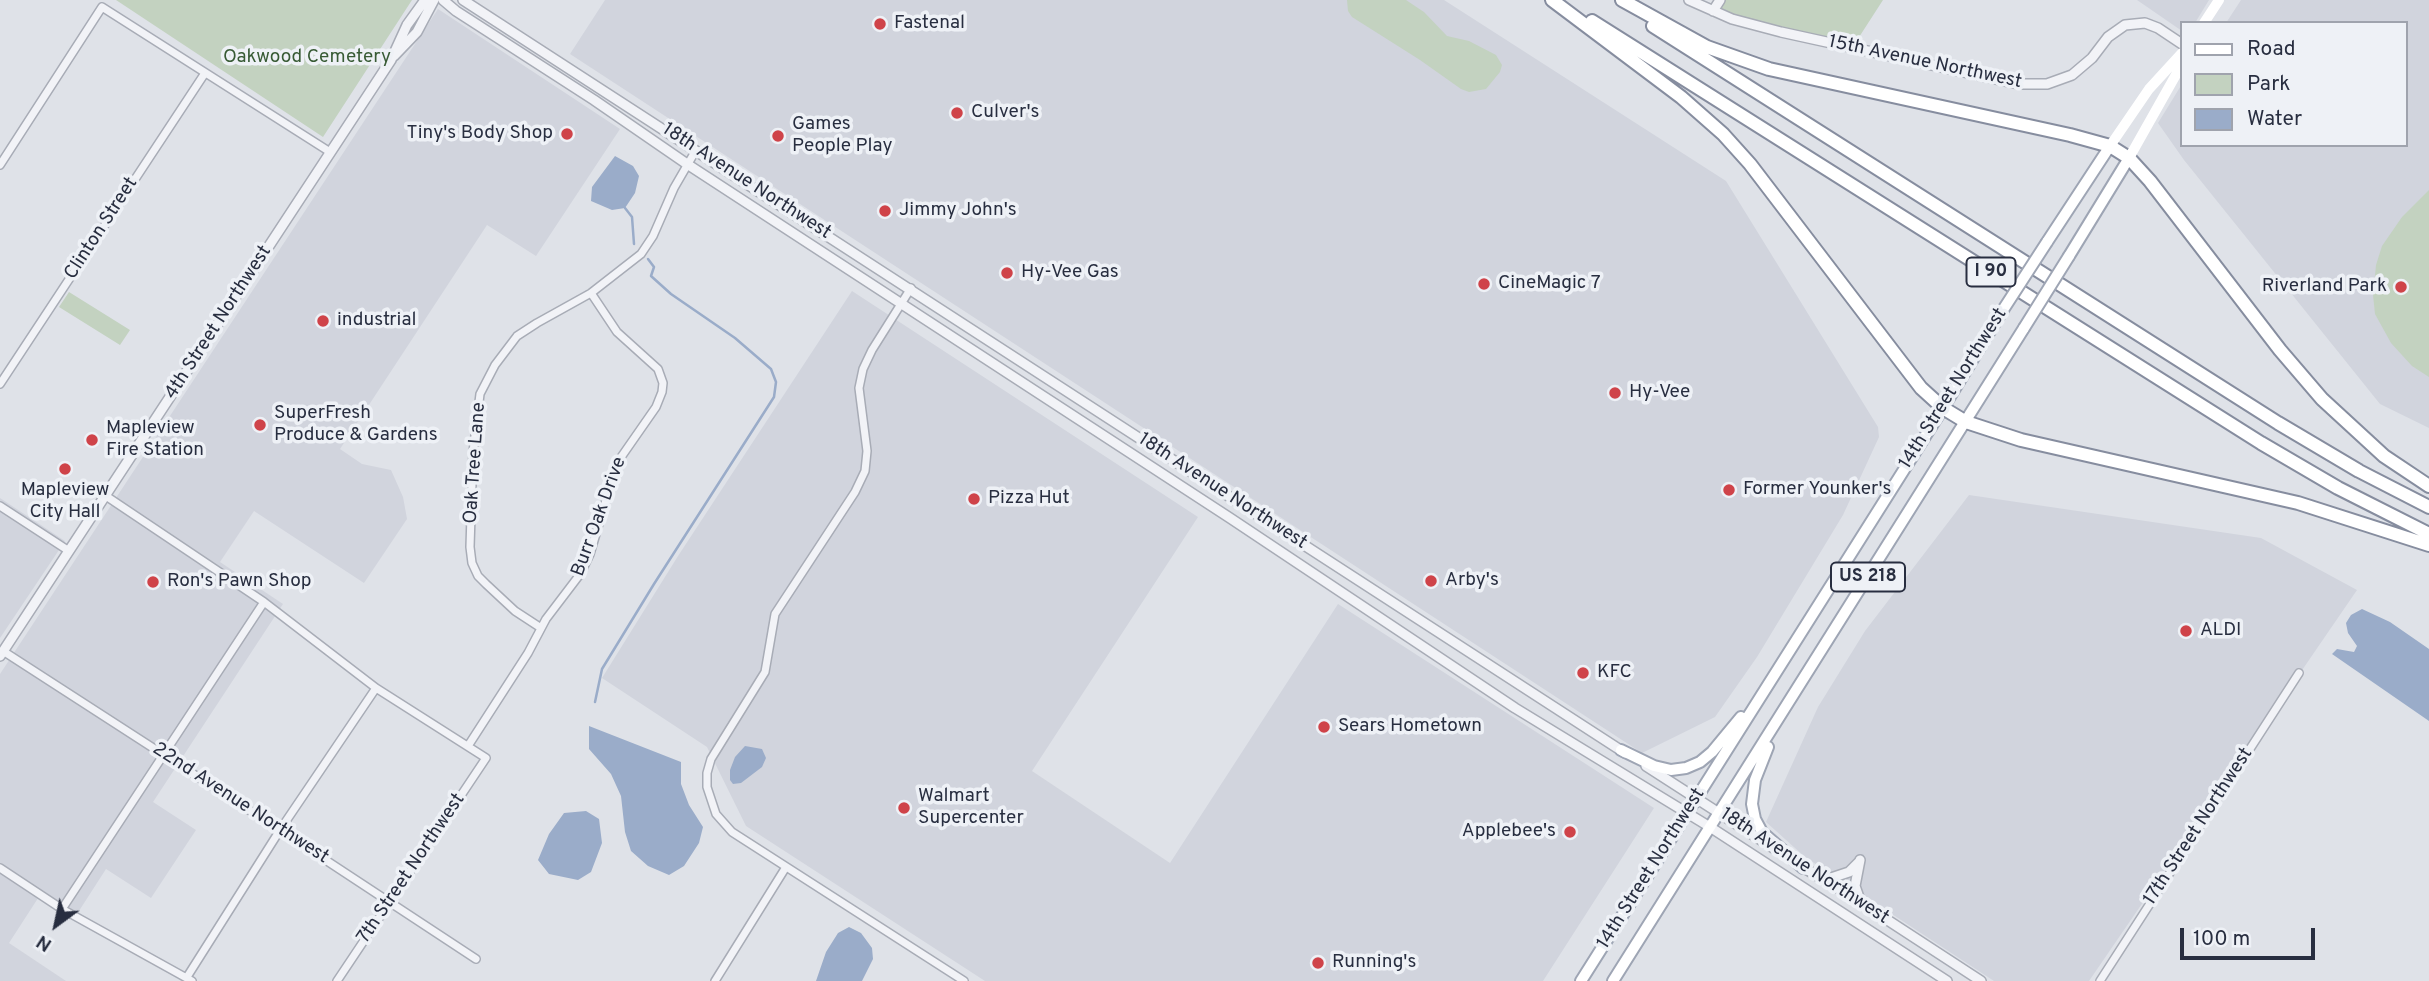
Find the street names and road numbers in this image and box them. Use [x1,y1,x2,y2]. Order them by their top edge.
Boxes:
street label: 15th Avenue Northwest [1826,31,2024,95]
street label: 18th Avenue Northwest [657,119,835,245]
street label: Clinton Street [60,174,144,284]
street label: 4th Street Northwest [161,242,277,404]
road number: I 90 [1966,258,2016,286]
street label: 14th Street Northwest [1895,304,2013,474]
street label: Oak Tree Lane [460,401,492,525]
street label: 18th Avenue Northwest [1133,429,1311,555]
street label: Burr Oak Drive [568,454,632,580]
road number: US 218 [1831,562,1905,592]
street label: 22nd Avenue Northwest [148,738,332,870]
street label: 17th Street Northwest [2139,744,2259,910]
street label: 14th Street Northwest [1593,784,1711,954]
street label: 7th Street Northwest [353,790,471,948]
street label: 18th Avenue Northwest [1715,804,1893,930]

